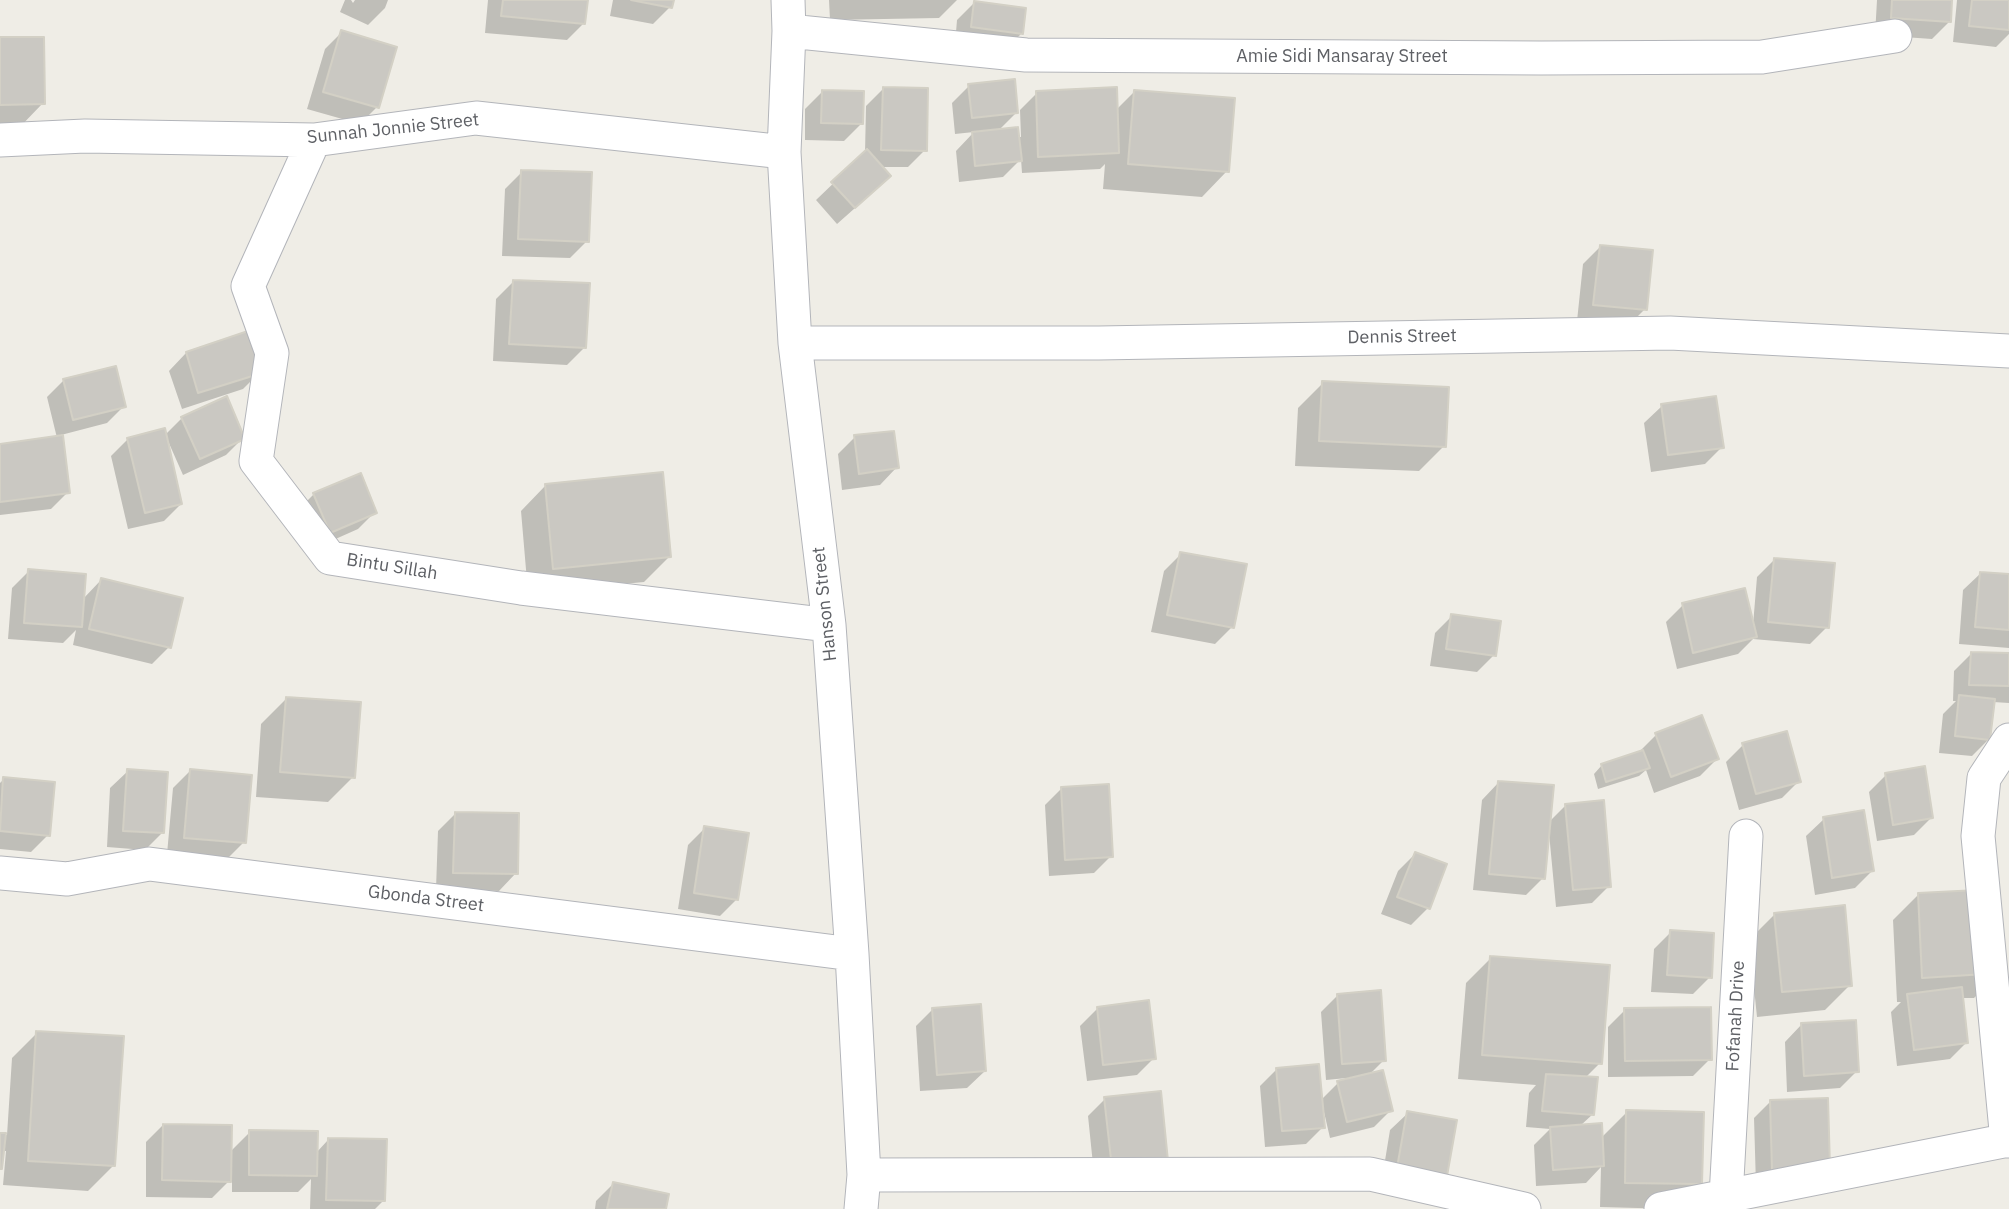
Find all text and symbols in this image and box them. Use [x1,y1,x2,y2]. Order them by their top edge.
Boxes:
street label: Amie Sidi Mansaray Street [1236,46,1448,68]
street label: Sunnah Jonnie Street [306,109,480,149]
street label: Dennis Street [1347,325,1457,349]
street label: Hanson Street [808,546,842,662]
street label: Bintu Sillah [345,549,439,585]
street label: Gbonda Street [367,881,485,917]
street label: Fofanah Drive [1722,960,1750,1072]

